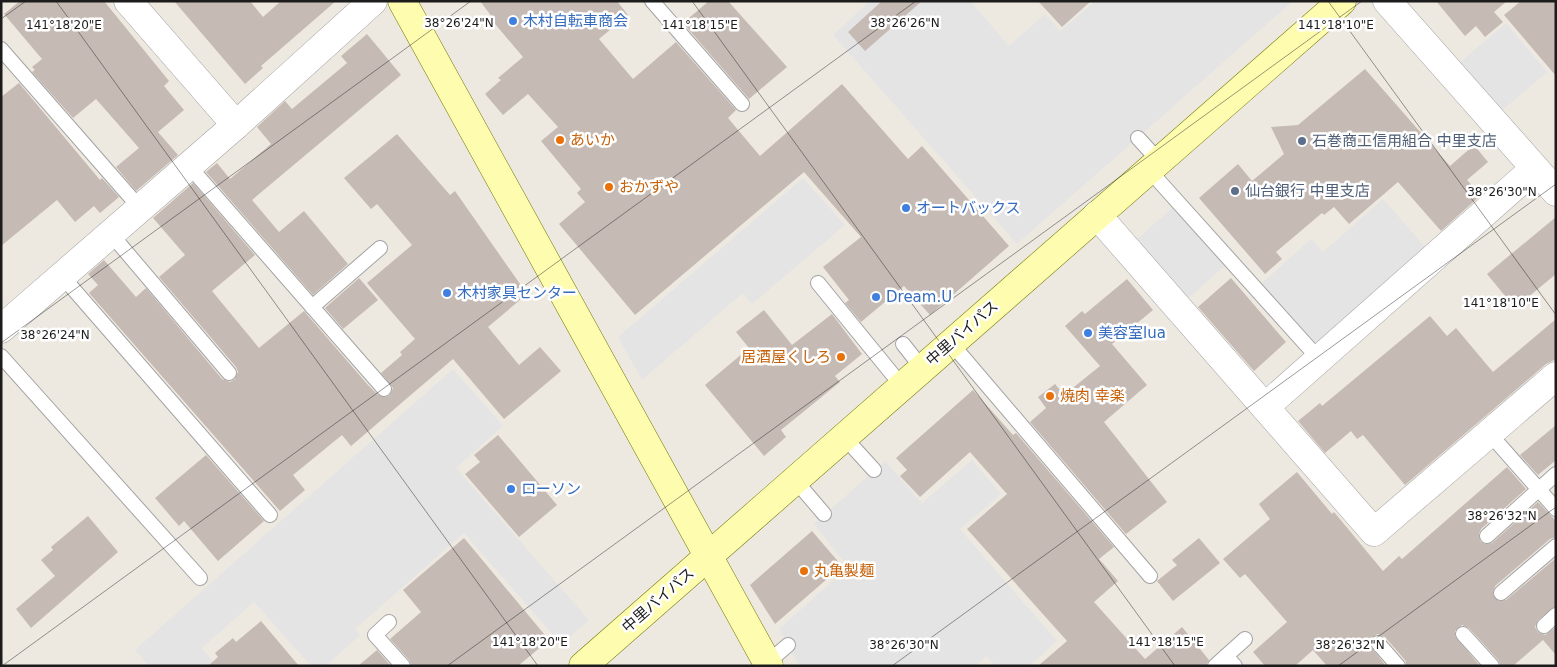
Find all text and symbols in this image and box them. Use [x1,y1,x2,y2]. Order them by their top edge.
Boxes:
place label: 木村自転車商会 [523,12,628,30]
marker: 木村自転車商会 [507,15,519,27]
text: 38°26'24"N [424,16,494,30]
text: 38°26'26"N [870,16,940,30]
text: 141°18'20"E [26,18,102,32]
text: 141°18'15"E [662,18,738,32]
text: 141°18'10"E [1298,18,1374,32]
place label: あいか [570,131,615,149]
place label: 石巻商工信用組合 中里支店 [1312,132,1497,150]
marker: あいか [554,134,566,146]
marker: 石巻商工信用組合 中里支店 [1296,135,1308,147]
place label: おかずや [619,178,679,196]
marker: おかずや [603,181,615,193]
place label: 仙台銀行 中里支店 [1245,182,1370,200]
marker: 仙台銀行 中里支店 [1229,185,1241,197]
text: 38°26'30"N [1467,185,1537,199]
place label: オートバックス [916,199,1021,217]
marker: オートバックス [900,202,912,214]
place label: 木村家具センター [457,284,577,302]
marker: 木村家具センター [441,287,453,299]
place label: Dream.U [886,288,952,306]
marker: Dream.U [870,291,882,303]
text: 141°18'10"E [1463,296,1539,310]
street label: 中里バイパス [922,297,1002,369]
place label: 美容室lua [1098,324,1166,342]
marker: 美容室lua [1082,327,1094,339]
text: 38°26'24"N [20,328,90,342]
place label: 居酒屋くしろ [741,348,831,366]
marker: 居酒屋くしろ [835,351,847,363]
place label: 焼肉 幸楽 [1060,387,1125,405]
marker: 焼肉 幸楽 [1044,390,1056,402]
place label: ローソン [521,480,581,498]
marker: ローソン [505,483,517,495]
text: 38°26'32"N [1467,509,1537,523]
place label: 丸亀製麺 [814,562,874,580]
street label: 中里バイパス [618,564,698,636]
marker: 丸亀製麺 [798,565,810,577]
text: 141°18'20"E [492,635,568,649]
text: 141°18'15"E [1128,635,1204,649]
text: 38°26'30"N [869,638,939,652]
text: 38°26'32"N [1315,638,1385,652]

